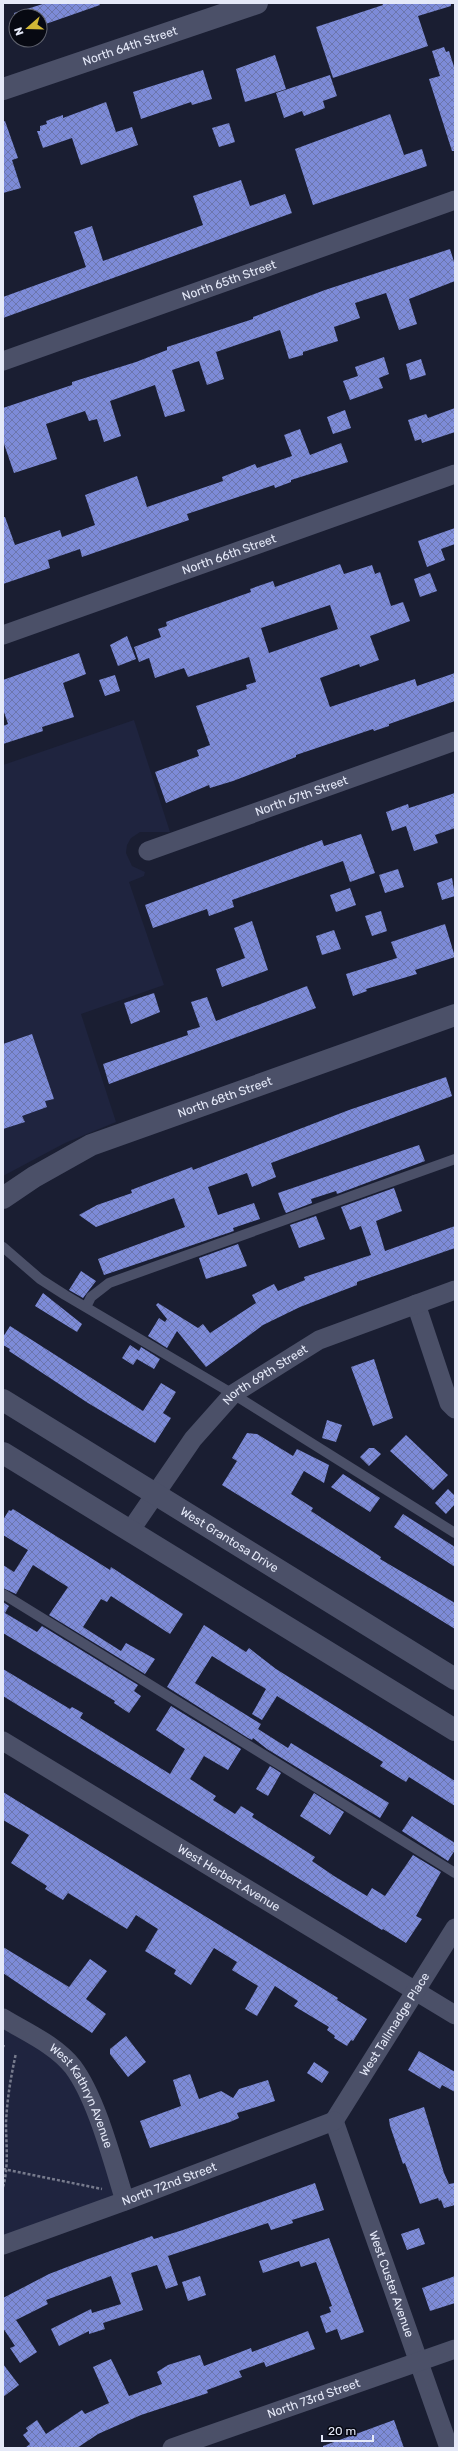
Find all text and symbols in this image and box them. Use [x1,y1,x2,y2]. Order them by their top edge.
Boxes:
north arrow [8,8,48,48]
street label: North 64th Street [81,23,179,69]
text: N [12,25,27,37]
street label: North 65th Street [180,257,278,304]
street label: North 66th Street [180,531,278,578]
street label: North 67th Street [253,773,350,819]
street label: North 68th Street [176,1074,274,1120]
street label: North 69th Street [220,1342,310,1408]
street label: West Grantosa Drive [178,1504,281,1575]
street label: West Herbert Avenue [175,1841,283,1914]
street label: West Tallmadge Place [357,1970,432,2079]
street label: West Kathryn Avenue [47,2041,116,2150]
street label: North 72nd Street [120,2160,219,2209]
street label: West Custer Avenue [366,2229,417,2339]
street label: North 73rd Street [265,2376,362,2421]
scale bar [322,2417,373,2443]
text: 20 m [328,2424,356,2438]

